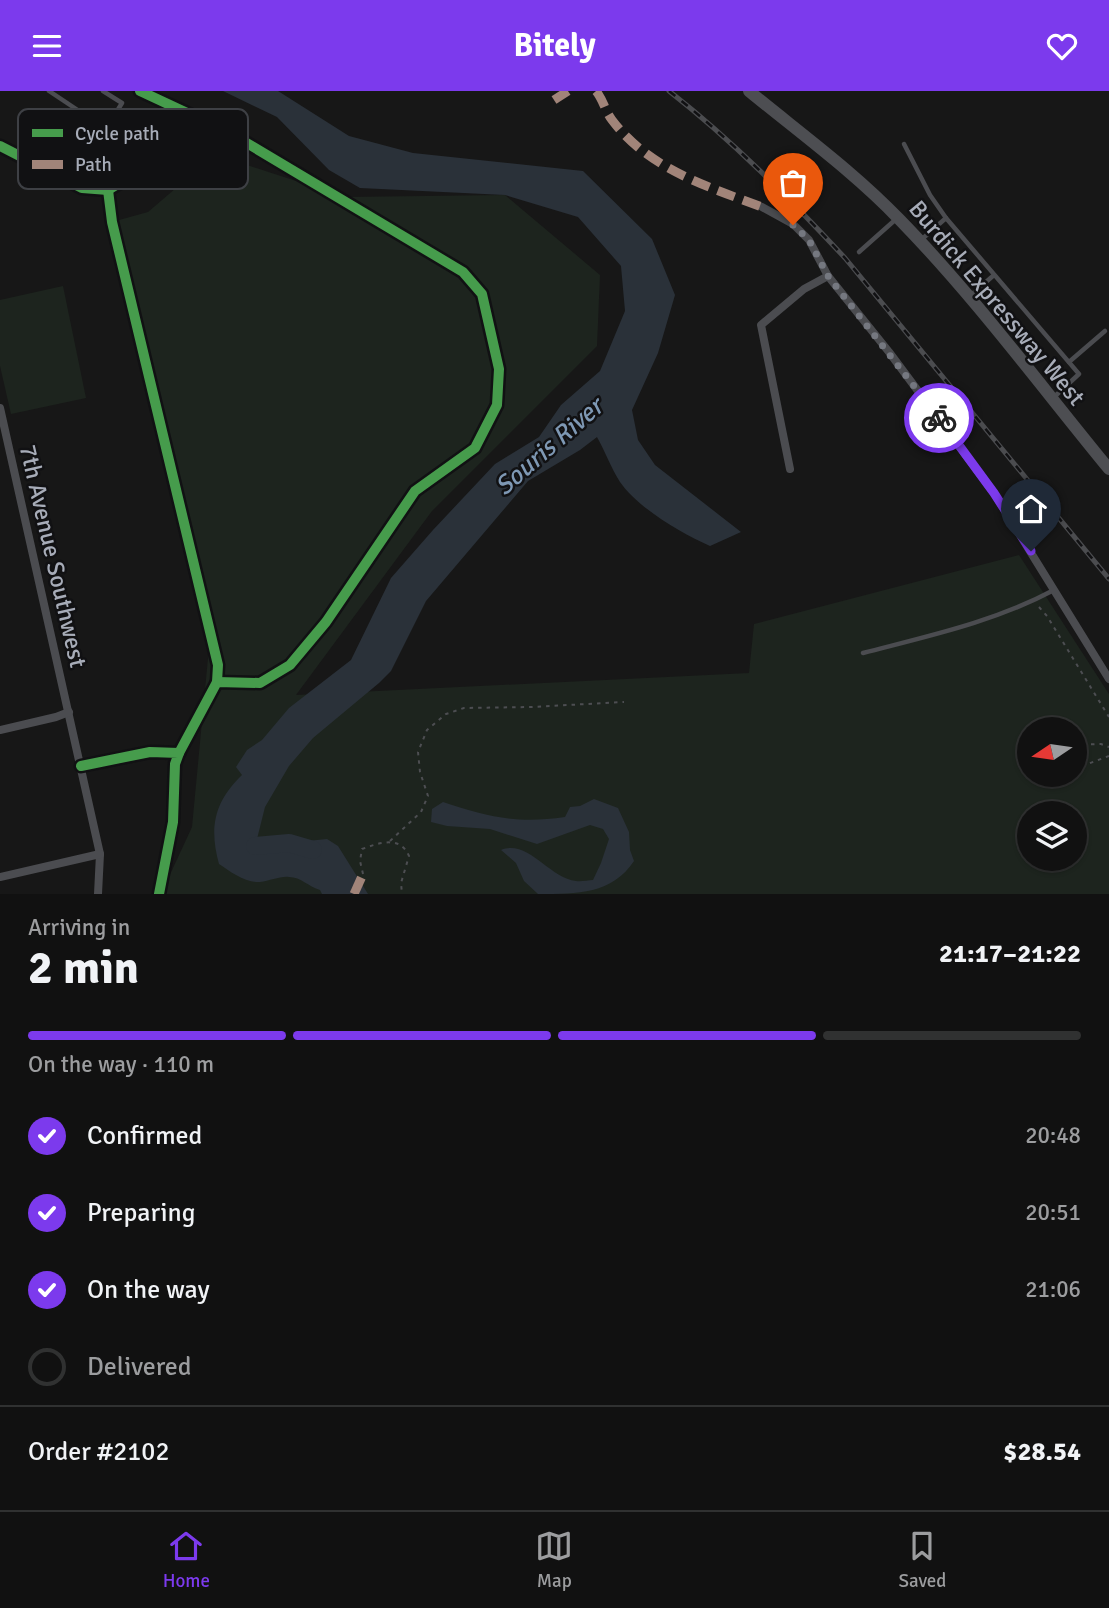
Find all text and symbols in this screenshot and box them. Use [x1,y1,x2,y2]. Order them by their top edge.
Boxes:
text: Bitely [513,26,596,65]
icon: menu [28,27,66,65]
icon: heart [1043,27,1081,65]
legend [18,109,248,189]
text: Cycle path [75,122,160,146]
text: Path [75,153,112,177]
pin [763,153,823,225]
icon: bag [774,164,812,202]
street label: Burdick Expressway West [902,194,1092,412]
courier [904,383,974,453]
water label: Souris River [488,389,612,503]
icon: bike [920,399,958,437]
street label: 7th Avenue Southwest [13,442,93,670]
pin [1001,479,1061,551]
icon: home [1012,490,1050,528]
north arrow [1017,717,1087,787]
map controls [1017,717,1087,871]
button: layers [1017,801,1087,871]
text: Arriving in [28,913,130,942]
text: 21:17–21:22 [939,938,1081,970]
text: 2 min [28,940,139,996]
text: On the way · 110 m [28,1050,214,1079]
icon: check [28,1117,66,1155]
text: Confirmed [87,1120,202,1152]
text: 20:48 [1025,1121,1081,1150]
icon: check [28,1194,66,1232]
text: Preparing [87,1197,195,1229]
text: 20:51 [1025,1198,1081,1227]
icon: check [28,1271,66,1309]
text: On the way [87,1274,210,1306]
text: 21:06 [1025,1275,1081,1304]
text: Delivered [87,1351,192,1383]
text: Order #2102 [28,1436,169,1468]
text: $28.54 [1003,1436,1081,1468]
tab: Home [163,1527,210,1593]
tab: Map [535,1527,573,1593]
tab: Saved [898,1527,946,1593]

